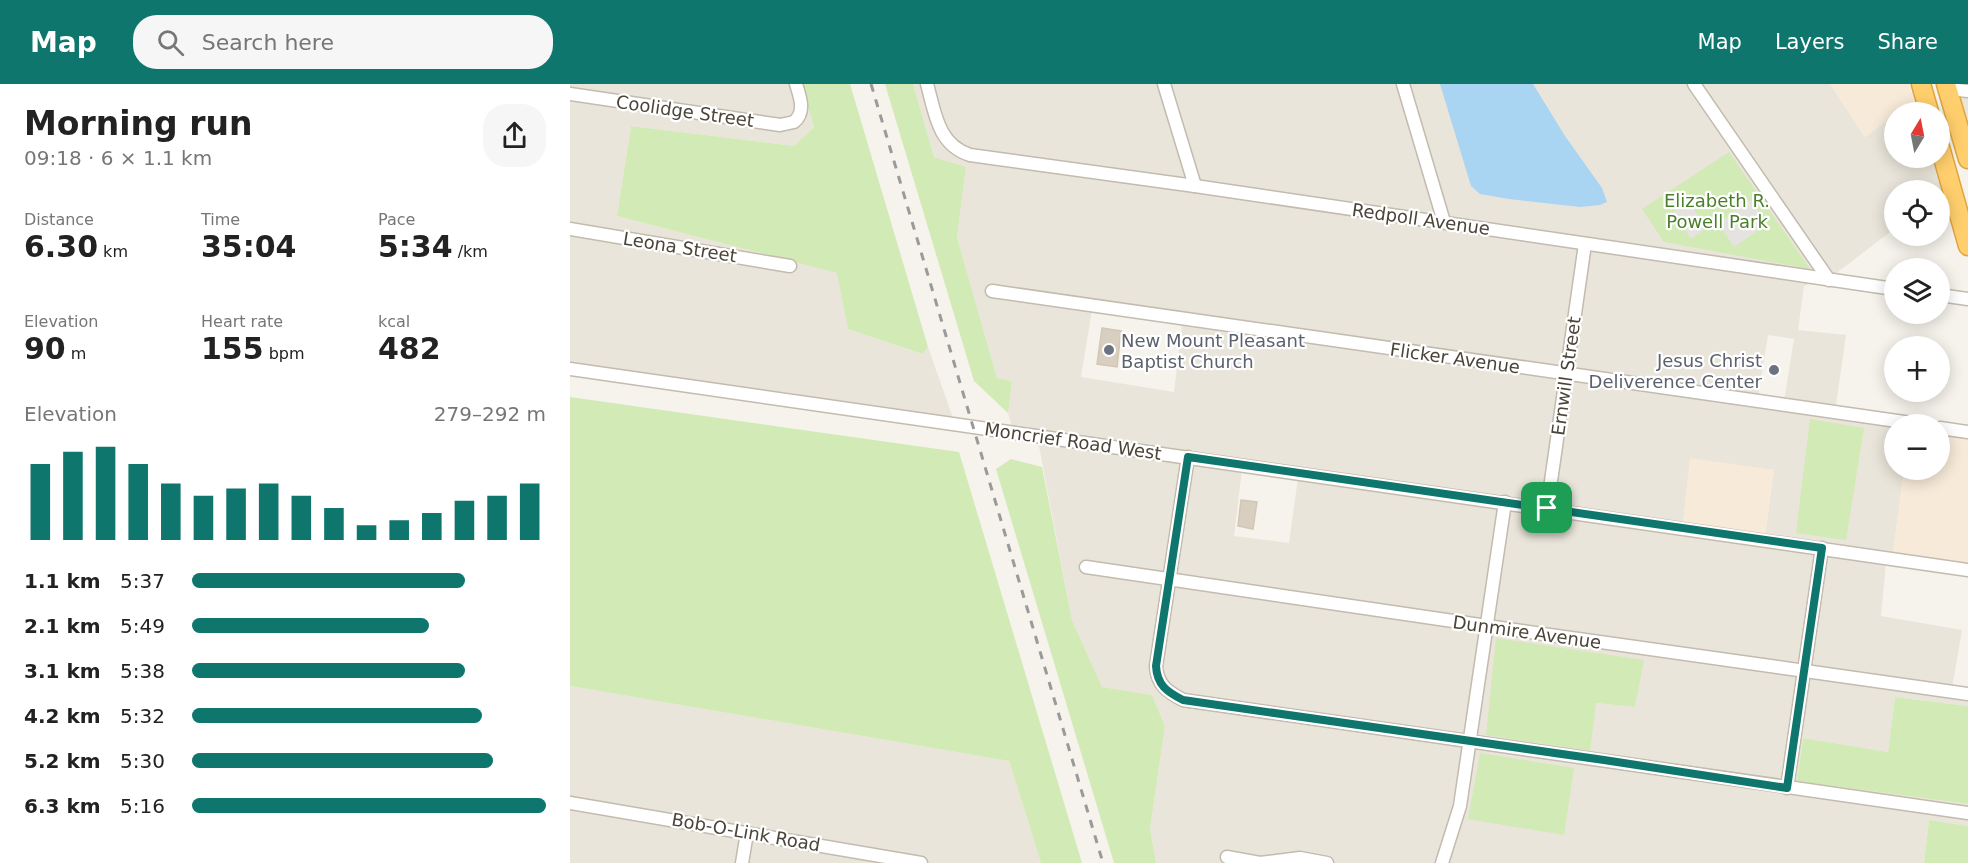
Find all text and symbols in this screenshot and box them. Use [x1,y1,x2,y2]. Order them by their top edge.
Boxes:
search box [133,15,553,69]
text: Map [30,26,97,59]
icon: search [154,26,187,59]
text: Search here [202,30,334,55]
text: Map [1698,30,1742,54]
text: Layers [1775,30,1844,54]
text: Share [1877,30,1938,54]
street label: Coolidge Street [615,91,755,131]
north arrow [1884,102,1950,168]
map controls [1884,102,1950,480]
text: Morning run [24,104,252,143]
button: share [483,104,546,167]
text: 09:18 · 6 × 1.1 km [24,146,212,170]
button: locate [1884,180,1950,246]
park label: Elizabeth R. Powell Park [1664,190,1770,232]
street label: Redpoll Avenue [1351,199,1491,239]
text: Distance [24,210,94,229]
text: Time [201,210,240,229]
text: Pace [378,210,415,229]
street label: Leona Street [622,228,738,266]
text: 6.30 [24,229,98,264]
text: 35:04 [201,229,297,264]
text: 5:34 [378,229,453,264]
text: km [98,242,128,261]
text: /km [453,242,488,261]
button: layers [1884,258,1950,324]
text: Elevation [24,312,98,331]
text: Heart rate [201,312,283,331]
text: kcal [378,312,410,331]
street label: Ernwill Street [1547,315,1585,437]
place label: New Mount Pleasant Baptist Church [1121,330,1305,372]
text: 90 [24,331,66,366]
text: 155 [201,331,264,366]
text: 482 [378,331,441,366]
button: + [1884,336,1950,402]
street label: Flicker Avenue [1389,338,1521,378]
marker: New Mount Pleasant Baptist Church [1102,343,1116,357]
text: m [66,344,86,363]
text: bpm [264,344,305,363]
place label: Jesus Christ Deliverence Center [1589,350,1763,392]
marker: Jesus Christ Deliverence Center [1767,363,1781,377]
text: Elevation [24,402,117,426]
text: 279–292 m [434,402,546,426]
button: − [1884,414,1950,480]
street label: Moncrief Road West [983,418,1163,464]
pin [1521,482,1572,533]
icon: arrive [1530,491,1563,524]
text: 1.1 km [24,569,101,593]
text: 5:37 [120,569,165,593]
street label: Dunmire Avenue [1451,611,1603,653]
text: 2.1 km [24,614,101,638]
text: 5:49 [120,614,165,638]
text: 3.1 km [24,659,101,683]
text: 5:38 [120,659,165,683]
text: 4.2 km [24,704,101,728]
text: 5:32 [120,704,165,728]
text: 5.2 km [24,749,101,773]
text: 5:30 [120,749,165,773]
text: 6.3 km [24,794,101,818]
text: 5:16 [120,794,165,818]
street label: Bob-O-Link Road [670,809,822,855]

